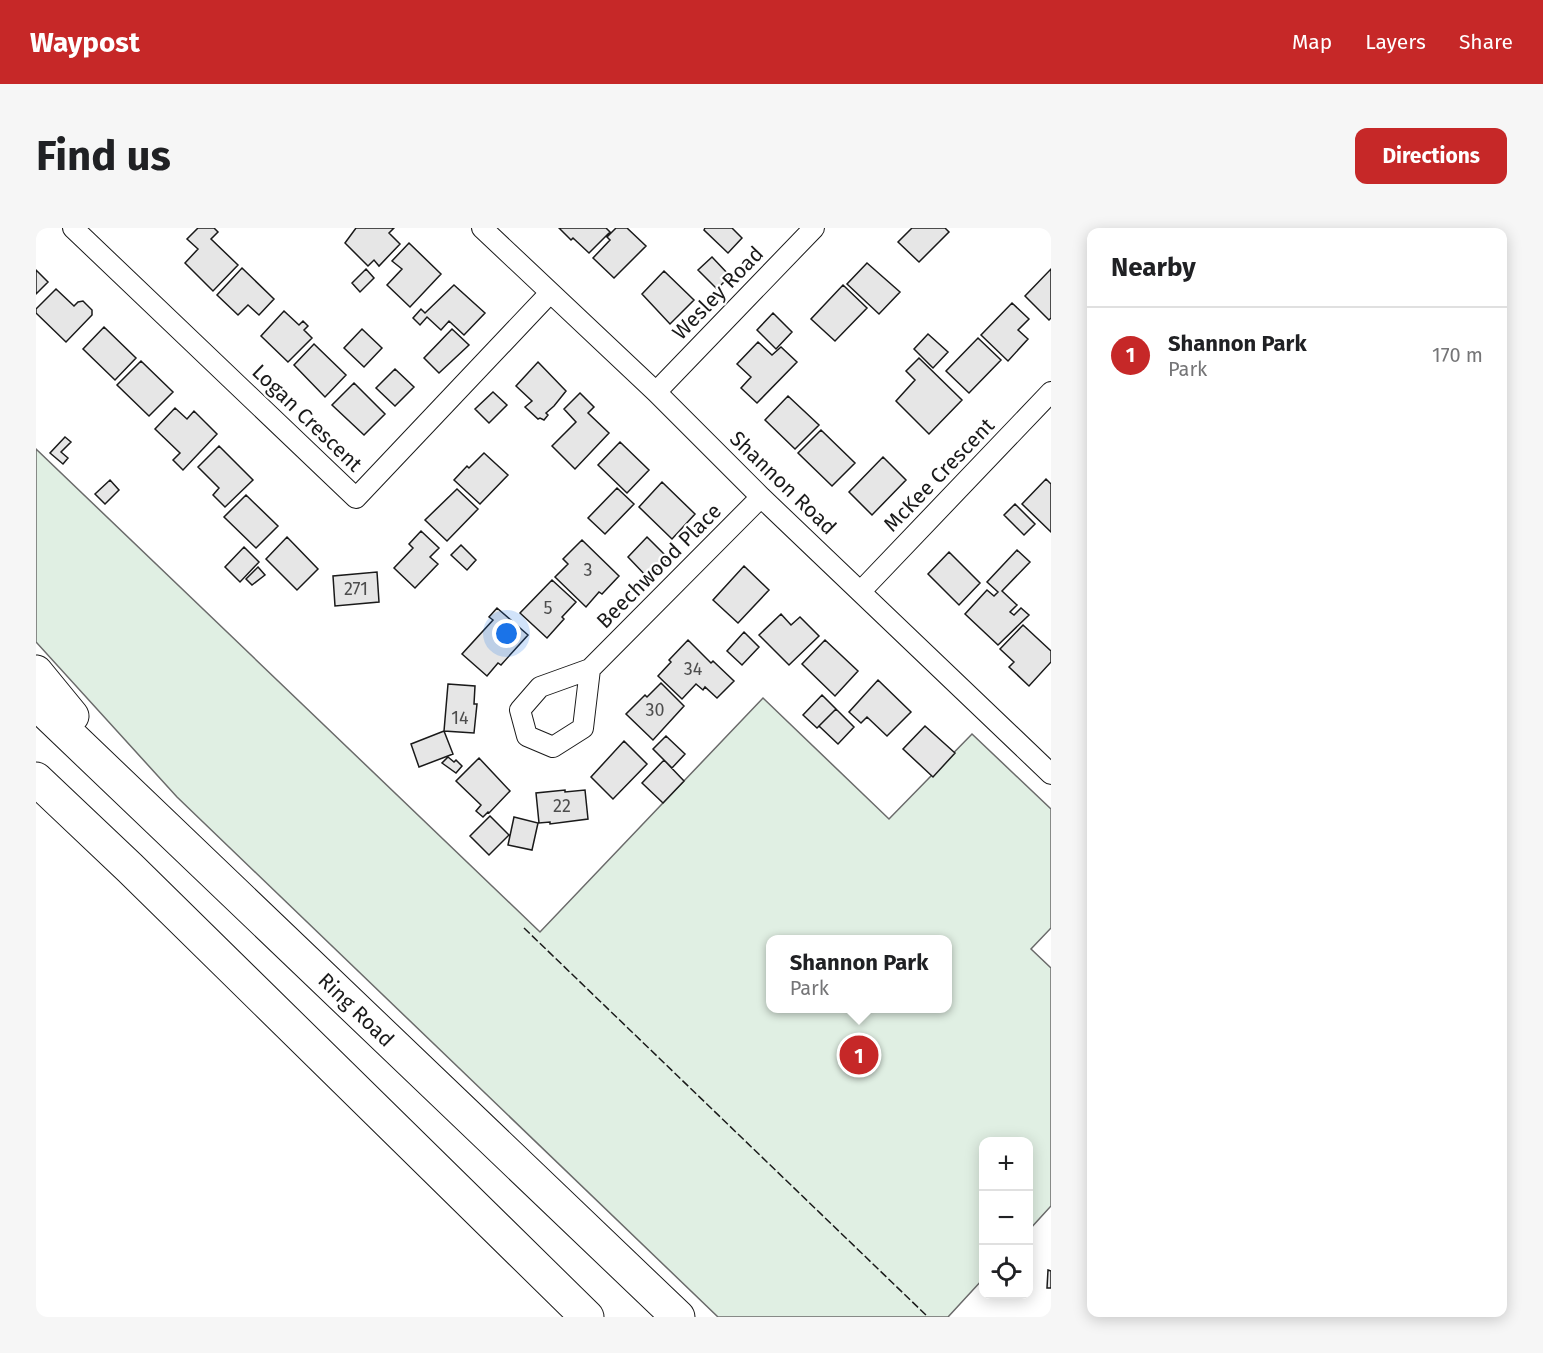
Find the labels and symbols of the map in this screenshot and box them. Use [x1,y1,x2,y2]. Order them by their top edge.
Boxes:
street label: Wesley Road [667,241,769,345]
street label: Logan Crescent [246,359,368,477]
street label: McKee Crescent [878,412,1000,537]
street label: Shannon Road [724,426,842,540]
street label: Beechwood Place [591,498,727,634]
house number: 3 [584,559,592,581]
house number: 271 [344,578,368,600]
house number: 5 [543,597,553,619]
your location [492,619,521,648]
house number: 34 [684,658,703,680]
house number: 30 [645,699,665,721]
house number: 14 [451,707,469,729]
house number: 22 [553,795,571,817]
street label: Ring Road [312,967,400,1053]
pin: 1 [840,1032,878,1078]

